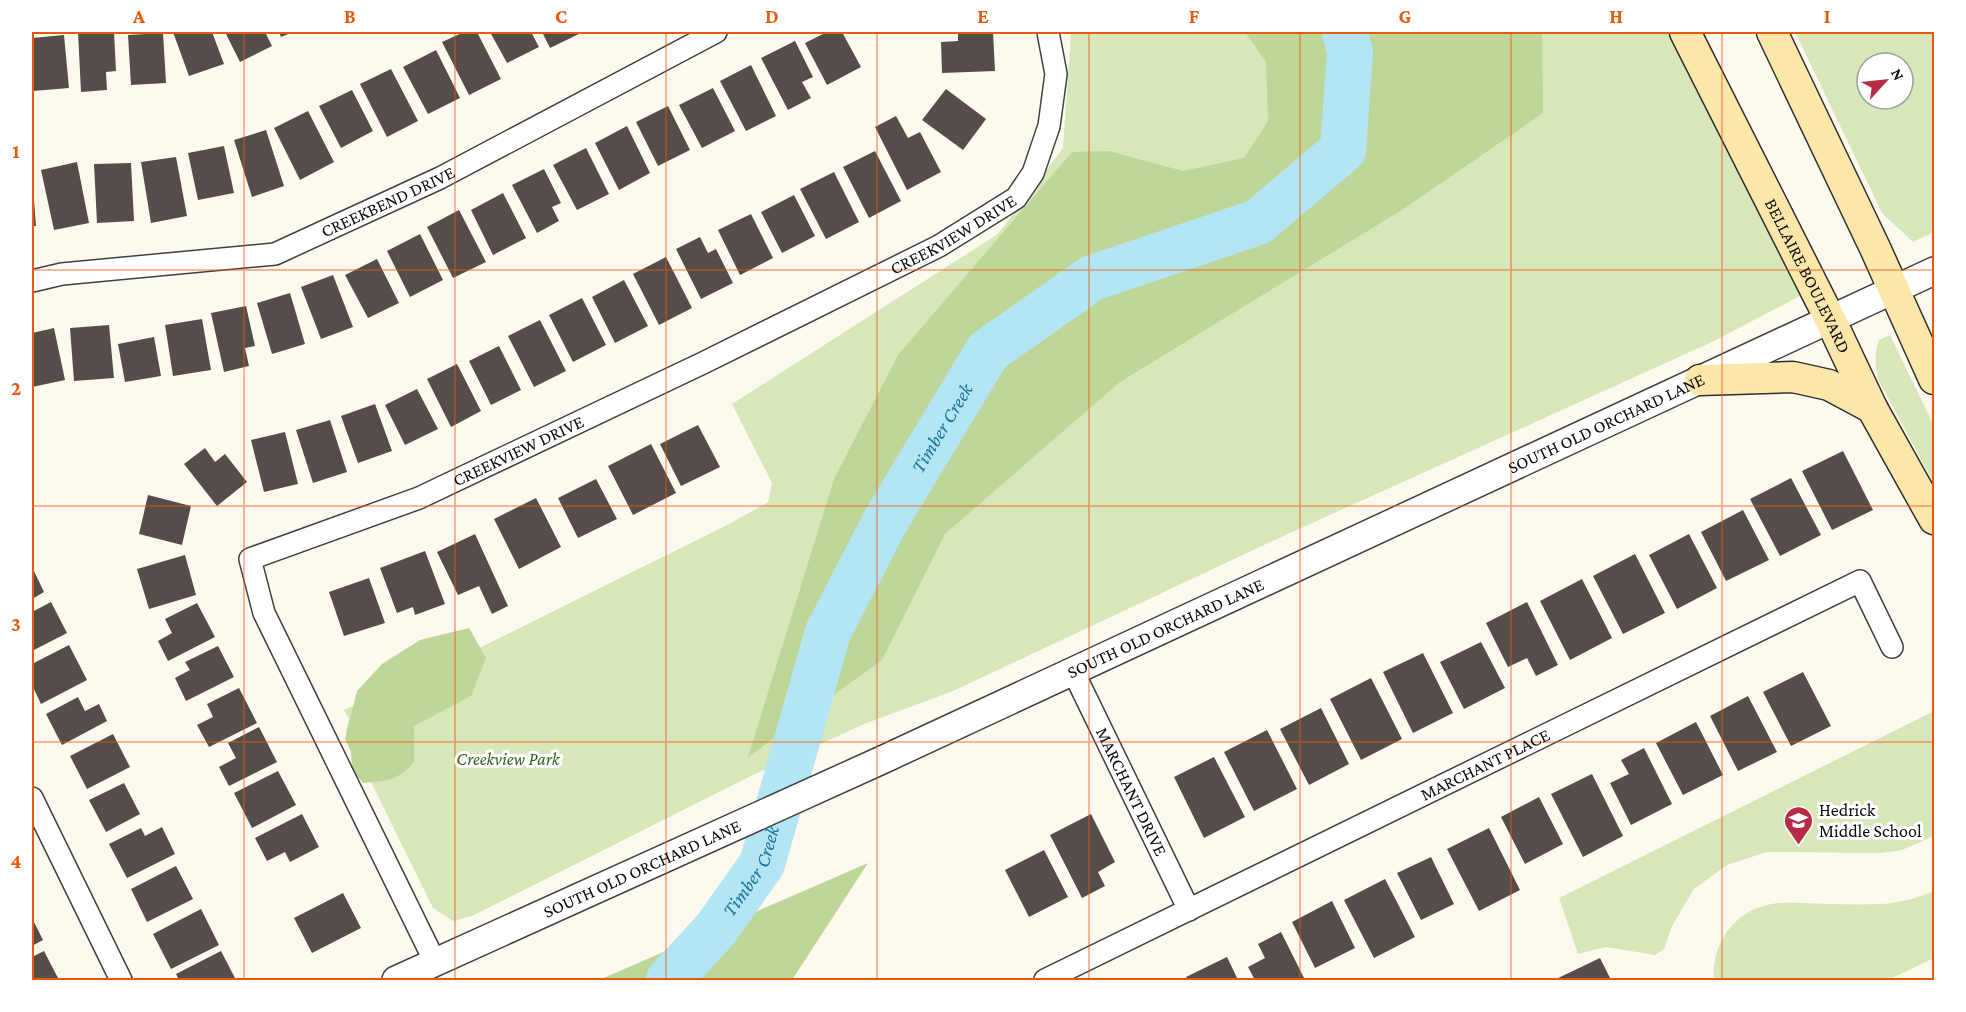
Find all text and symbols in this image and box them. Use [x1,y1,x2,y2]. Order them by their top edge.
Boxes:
text: A [132,5,146,27]
text: B [344,5,356,27]
text: C [555,5,567,27]
text: D [765,5,779,27]
text: E [977,5,989,27]
text: F [1189,5,1200,27]
text: G [1399,5,1412,27]
text: H [1609,5,1623,27]
text: I [1824,5,1831,27]
north arrow [1855,51,1915,111]
text: N [1888,66,1908,83]
text: 1 [12,140,20,162]
street label: CREEKBEND DRIVE [318,162,458,241]
street label: CREEKVIEW DRIVE [887,190,1020,279]
street label: BELLAIRE BOULEVARD [1761,195,1855,356]
street label: SOUTH OLD ORCHARD LANE [1505,369,1708,478]
text: 2 [11,377,21,399]
water label: Timber Creek [906,378,978,476]
street label: CREEKVIEW DRIVE [450,411,587,490]
street label: SOUTH OLD ORCHARD LANE [1064,574,1267,682]
text: 3 [11,613,21,635]
street label: MARCHANT DRIVE [1092,724,1171,859]
street label: MARCHANT PLACE [1417,724,1553,805]
park label: Creekview Park [456,749,561,769]
place label: Hedrick Middle School [1819,800,1922,841]
school or university icon: Hedrick Middle School [1782,804,1814,846]
street label: SOUTH OLD ORCHARD LANE [540,815,744,922]
water label: Timber Creek [718,822,784,920]
text: 4 [11,850,22,872]

